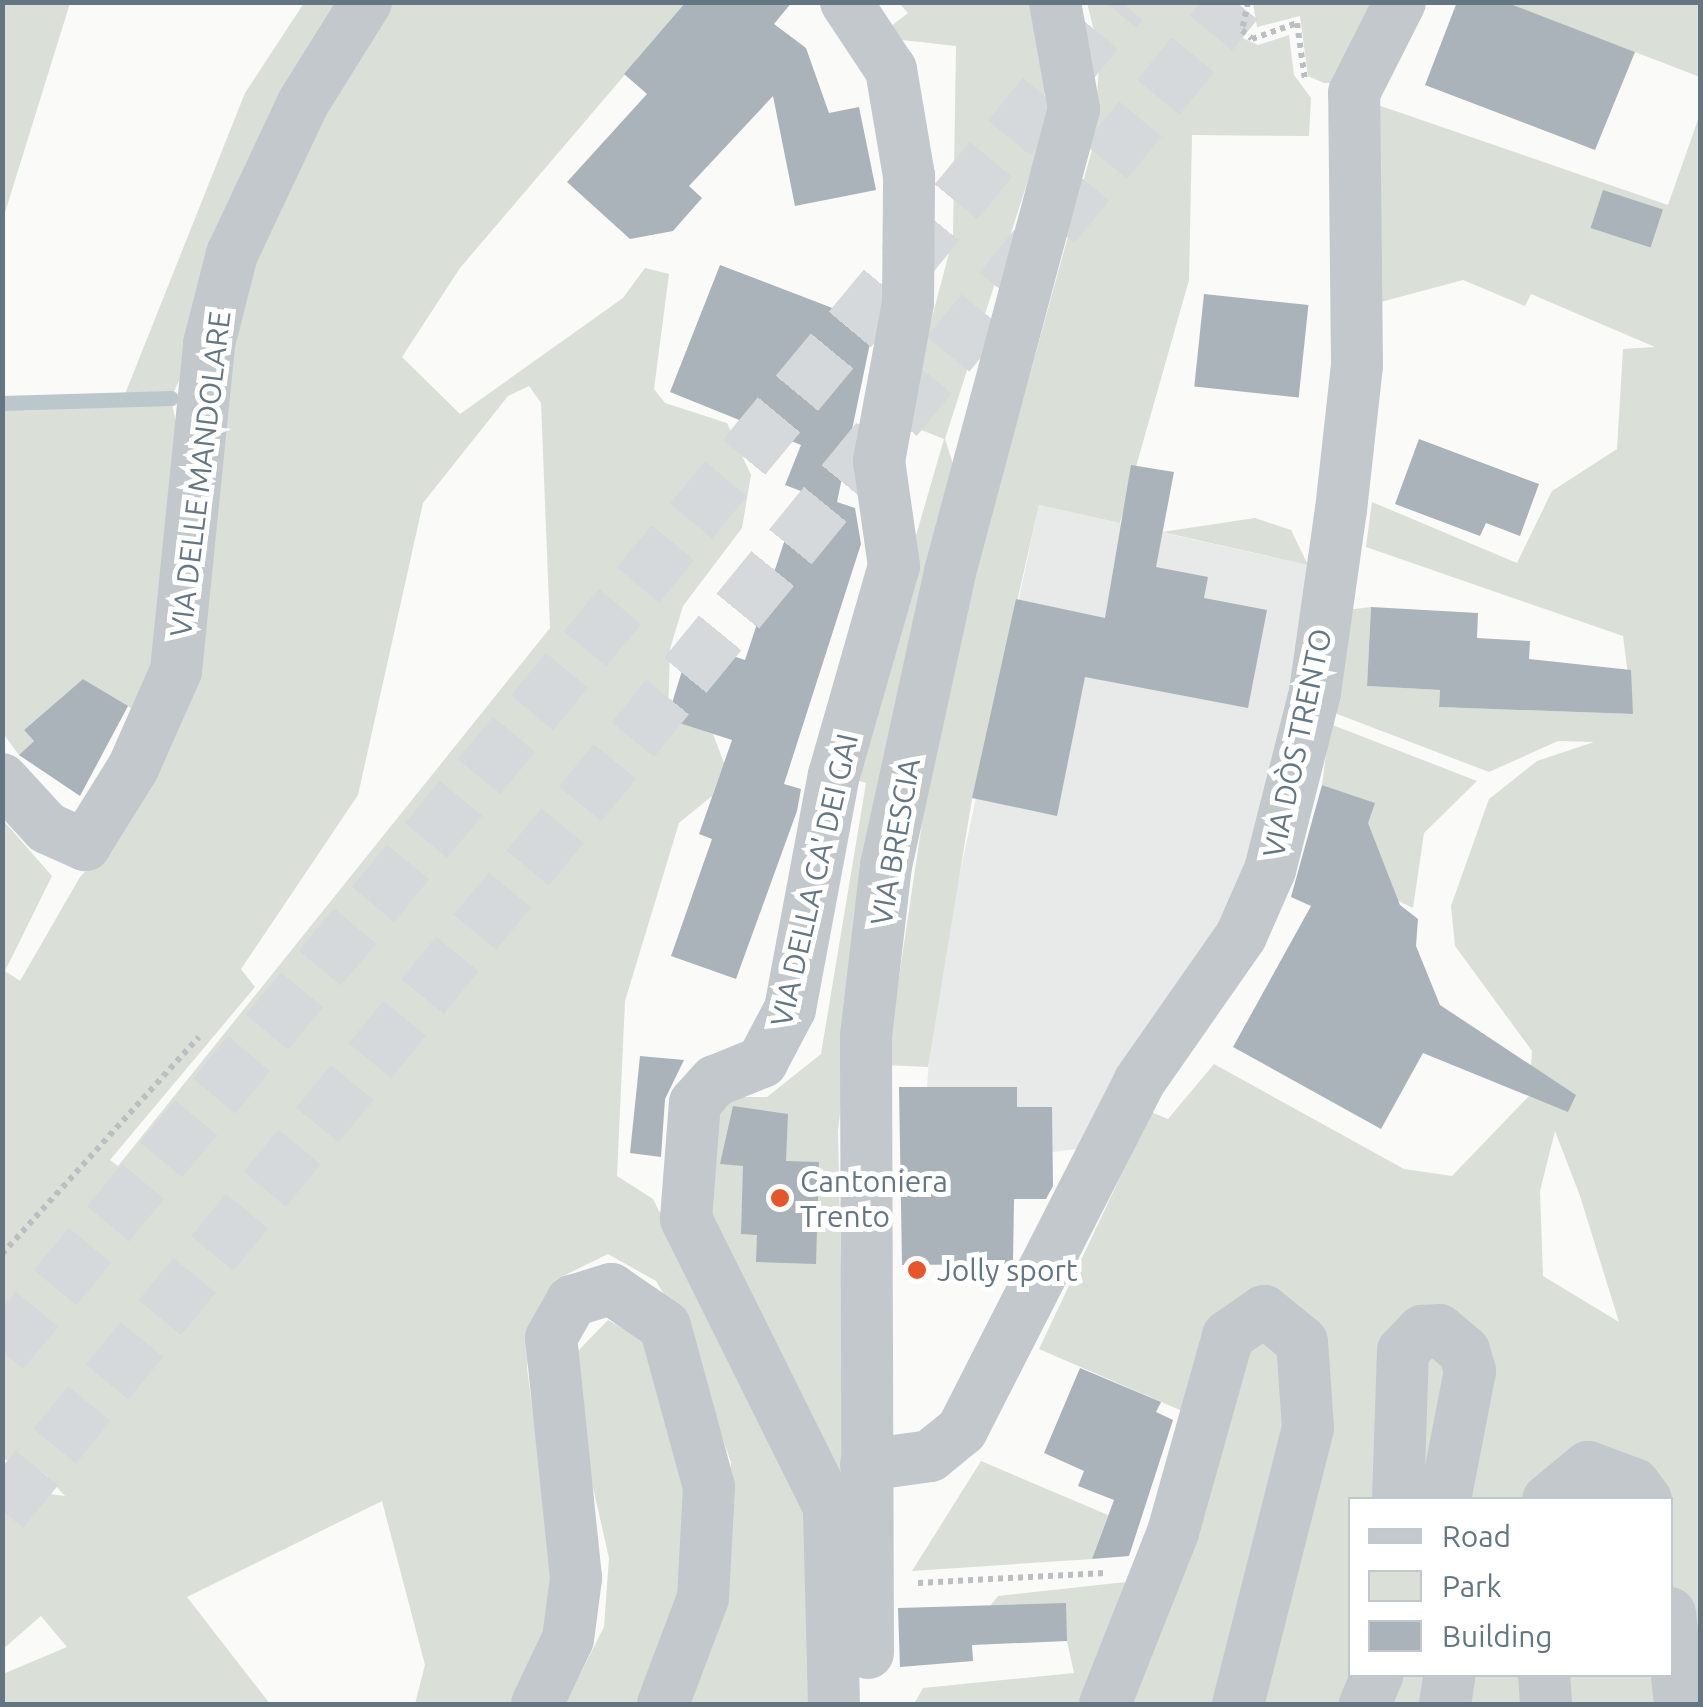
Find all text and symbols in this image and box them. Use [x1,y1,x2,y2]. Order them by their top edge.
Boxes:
street label: VIA DELLE MANDOLARE [162,309,238,639]
street label: VIA DÒS TRENTO [1255,625,1339,861]
street label: VIA DELLA CA' DEI GAI [763,730,865,1030]
street label: VIA BRESCIA [863,756,927,928]
place label: Cantoniera Trento [800,1163,948,1234]
marker: Cantoniera Trento [769,1187,791,1209]
place label: Jolly sport [937,1252,1078,1288]
marker: Jolly sport [906,1259,928,1281]
legend [1348,1497,1673,1677]
text: Road [1442,1519,1511,1553]
text: Park [1442,1569,1502,1603]
text: Building [1442,1619,1553,1653]

